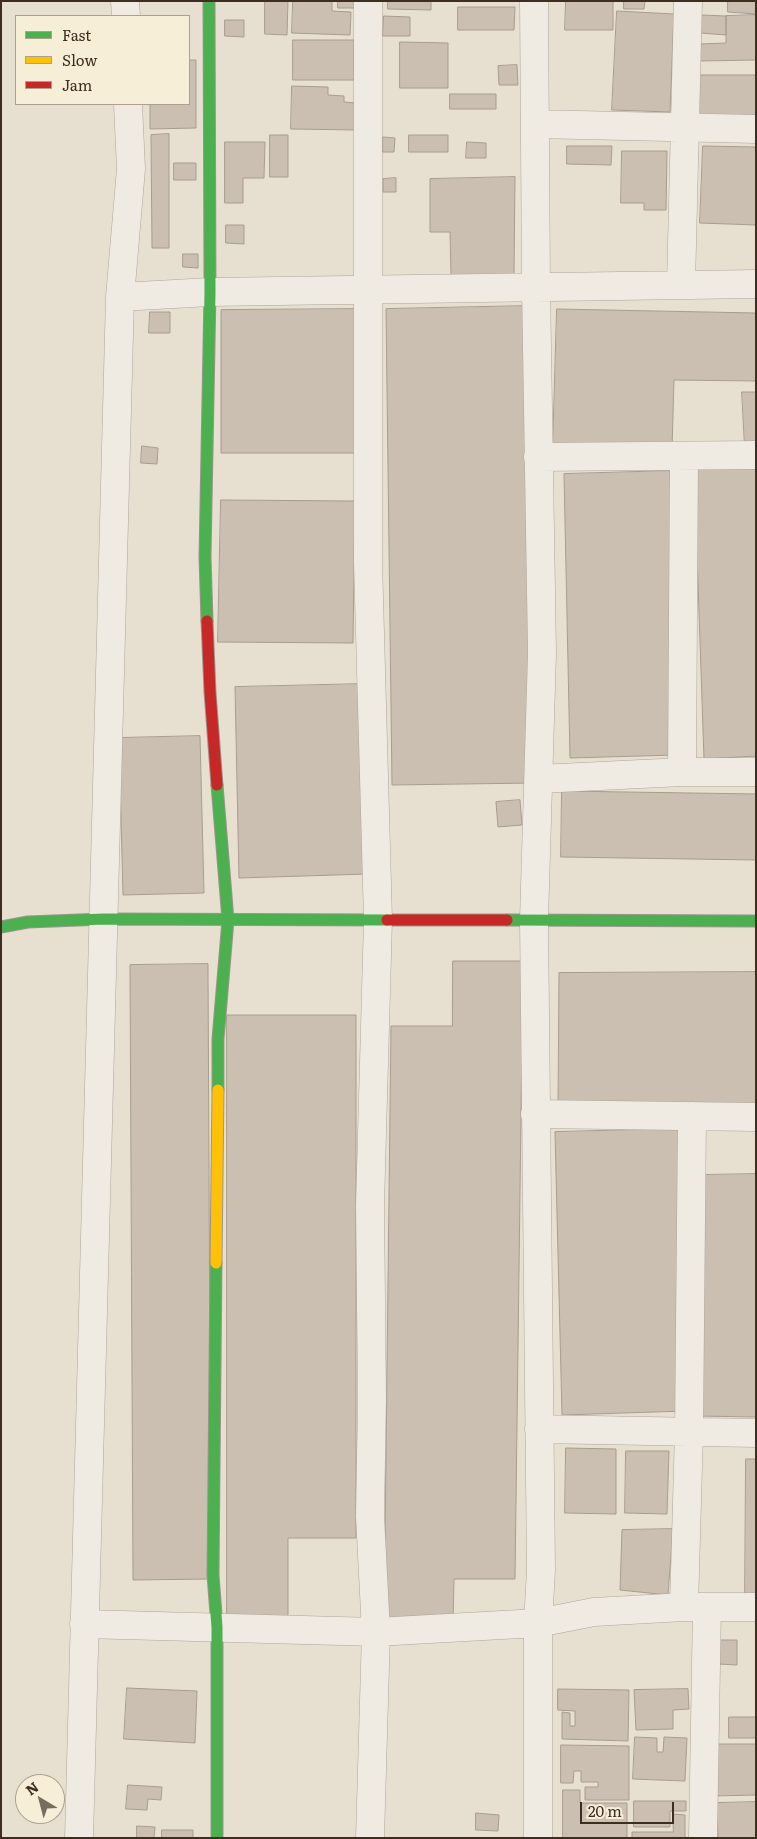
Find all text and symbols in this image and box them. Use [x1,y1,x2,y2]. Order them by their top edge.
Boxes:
legend [15,15,190,105]
text: Fast [62,23,91,46]
text: Slow [62,48,97,71]
text: Jam [62,73,92,96]
north arrow [15,1774,65,1824]
text: N [21,1776,42,1799]
scale bar [582,1792,676,1824]
text: 20 m [588,1799,622,1822]

